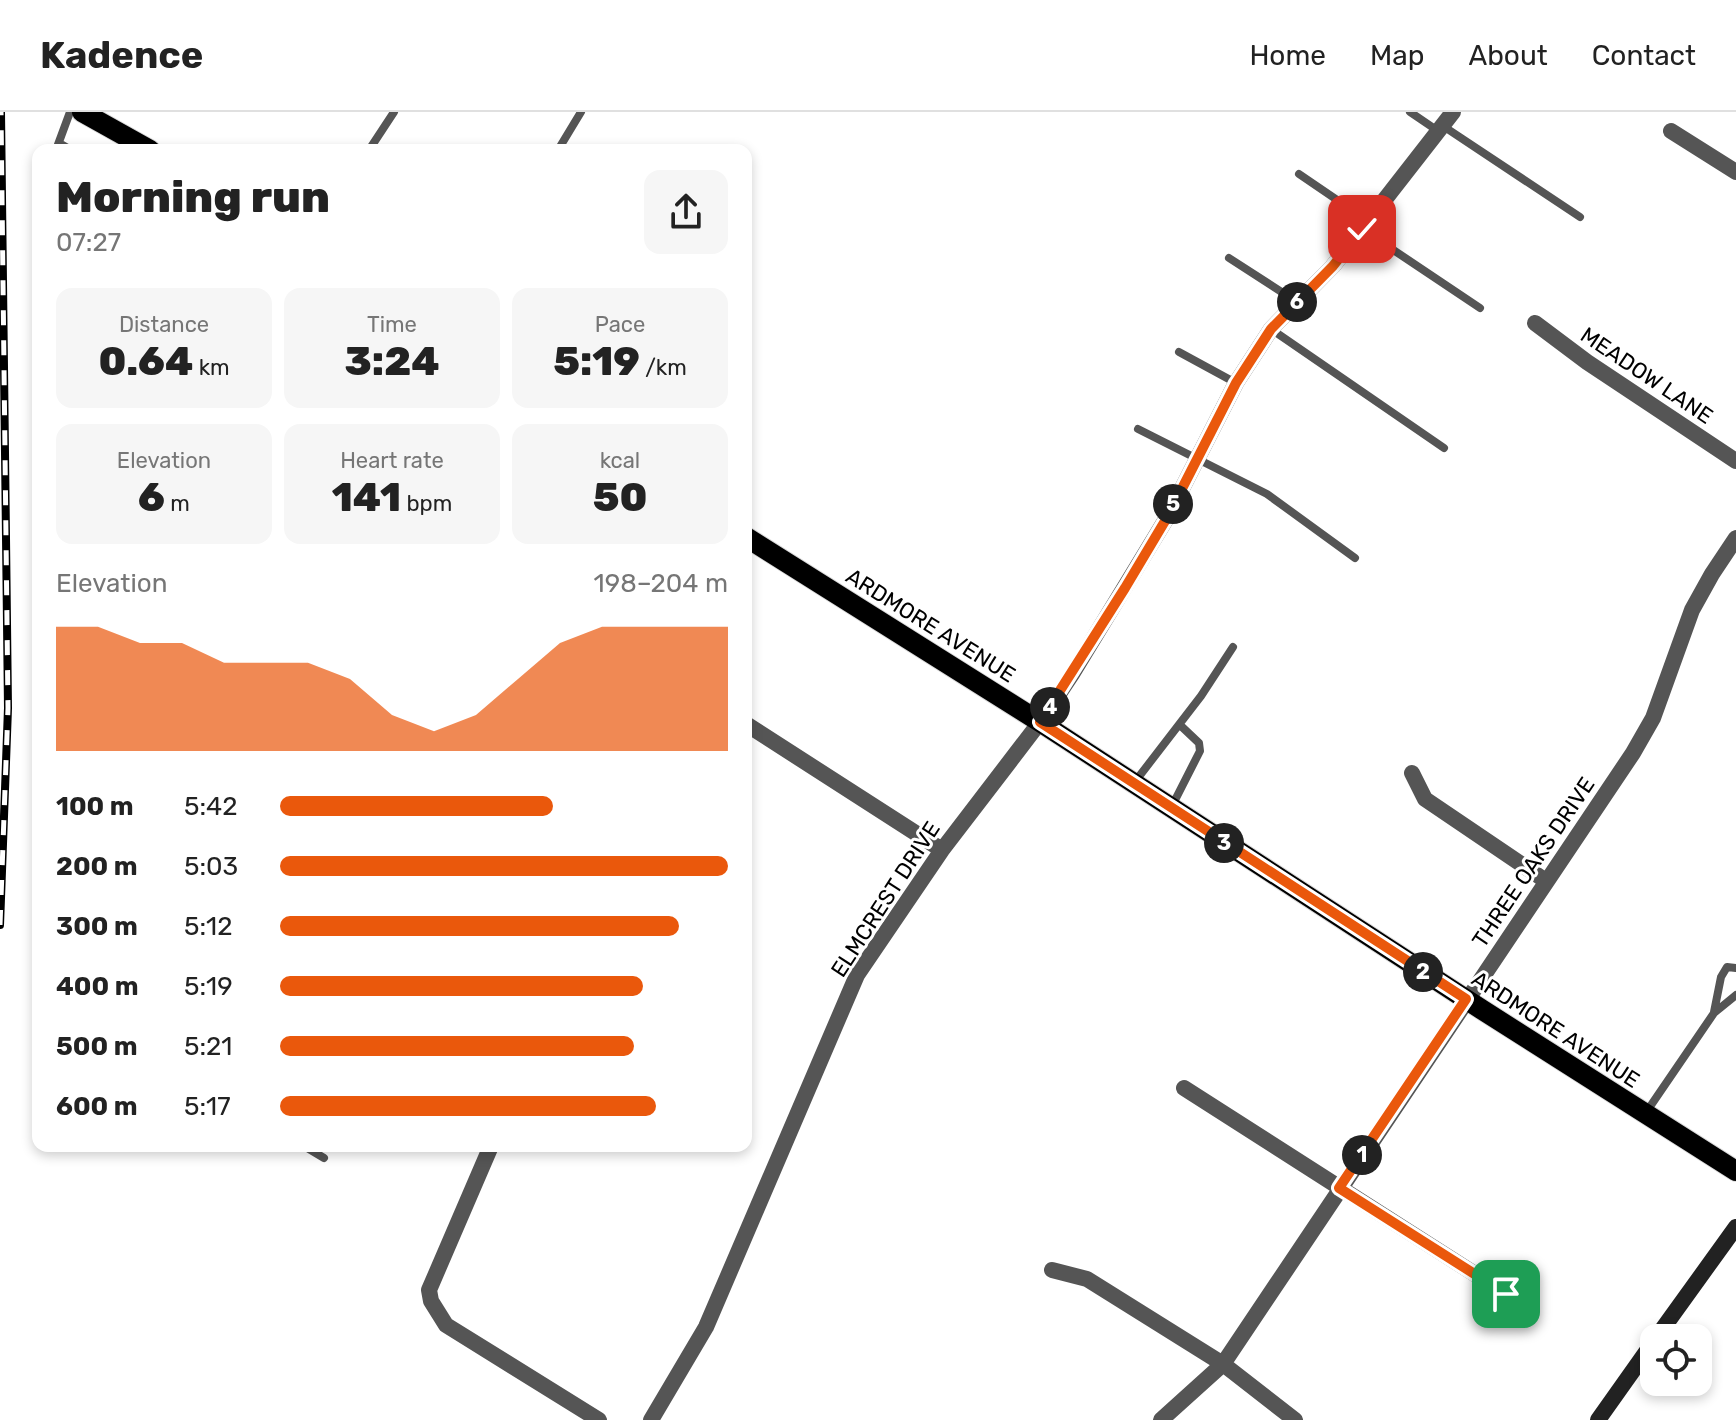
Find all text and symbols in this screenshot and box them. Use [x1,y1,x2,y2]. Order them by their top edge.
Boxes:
text: Kadence [40,32,203,78]
text: Home [1249,39,1326,72]
text: Map [1370,39,1424,72]
text: About [1468,39,1548,72]
text: Contact [1592,39,1696,72]
button: share [644,170,728,254]
text: Morning run [56,171,330,223]
pin [1328,195,1396,263]
icon: check [1340,207,1384,251]
text: 07:27 [56,227,121,258]
pin: 6 [1277,282,1317,322]
text: 6 [1290,288,1304,315]
text: Distance [119,311,209,338]
text: Time [367,311,417,338]
text: Pace [595,311,645,338]
street label: MEADOW LANE [1575,321,1718,430]
text: 0.64 [98,338,193,385]
text: 3:24 [345,338,440,385]
text: 5:19 [553,338,640,385]
text: km [193,354,230,381]
text: /km [640,354,687,381]
text: Elevation [117,447,211,474]
text: Heart rate [340,447,444,474]
text: kcal [600,447,640,474]
text: 6 [138,474,165,521]
text: 141 [332,474,401,521]
text: 50 [593,474,647,521]
pin: 5 [1153,484,1193,524]
text: m [165,490,190,517]
text: bpm [401,490,452,517]
text: 5 [1166,490,1180,517]
street label: ARDMORE AVENUE [841,562,1020,688]
text: Elevation [56,568,167,599]
text: 198–204 m [594,568,728,599]
pin: 4 [1030,687,1070,727]
text: 4 [1042,693,1058,720]
street label: THREE OAKS DRIVE [1466,772,1600,953]
text: 100 m [56,791,134,822]
text: 5:42 [184,791,238,822]
street label: ELMCREST DRIVE [825,816,946,982]
pin: 3 [1204,823,1244,863]
text: 3 [1217,829,1231,856]
text: 200 m [56,851,138,882]
text: 5:03 [184,851,238,882]
text: 300 m [56,911,138,942]
text: 5:12 [184,911,233,942]
pin: 2 [1403,952,1443,992]
text: 2 [1416,958,1430,985]
street label: ARDMORE AVENUE [1467,965,1645,1094]
text: 400 m [56,971,138,1002]
text: 5:19 [184,971,233,1002]
text: 500 m [56,1031,138,1062]
text: 5:21 [184,1031,233,1062]
text: 600 m [56,1091,138,1122]
text: 5:17 [184,1091,231,1122]
pin: 1 [1342,1135,1382,1175]
text: 1 [1357,1141,1367,1168]
pin [1472,1260,1540,1328]
icon: arrive [1484,1272,1528,1316]
map controls [1640,1324,1712,1396]
button: locate [1640,1324,1712,1396]

